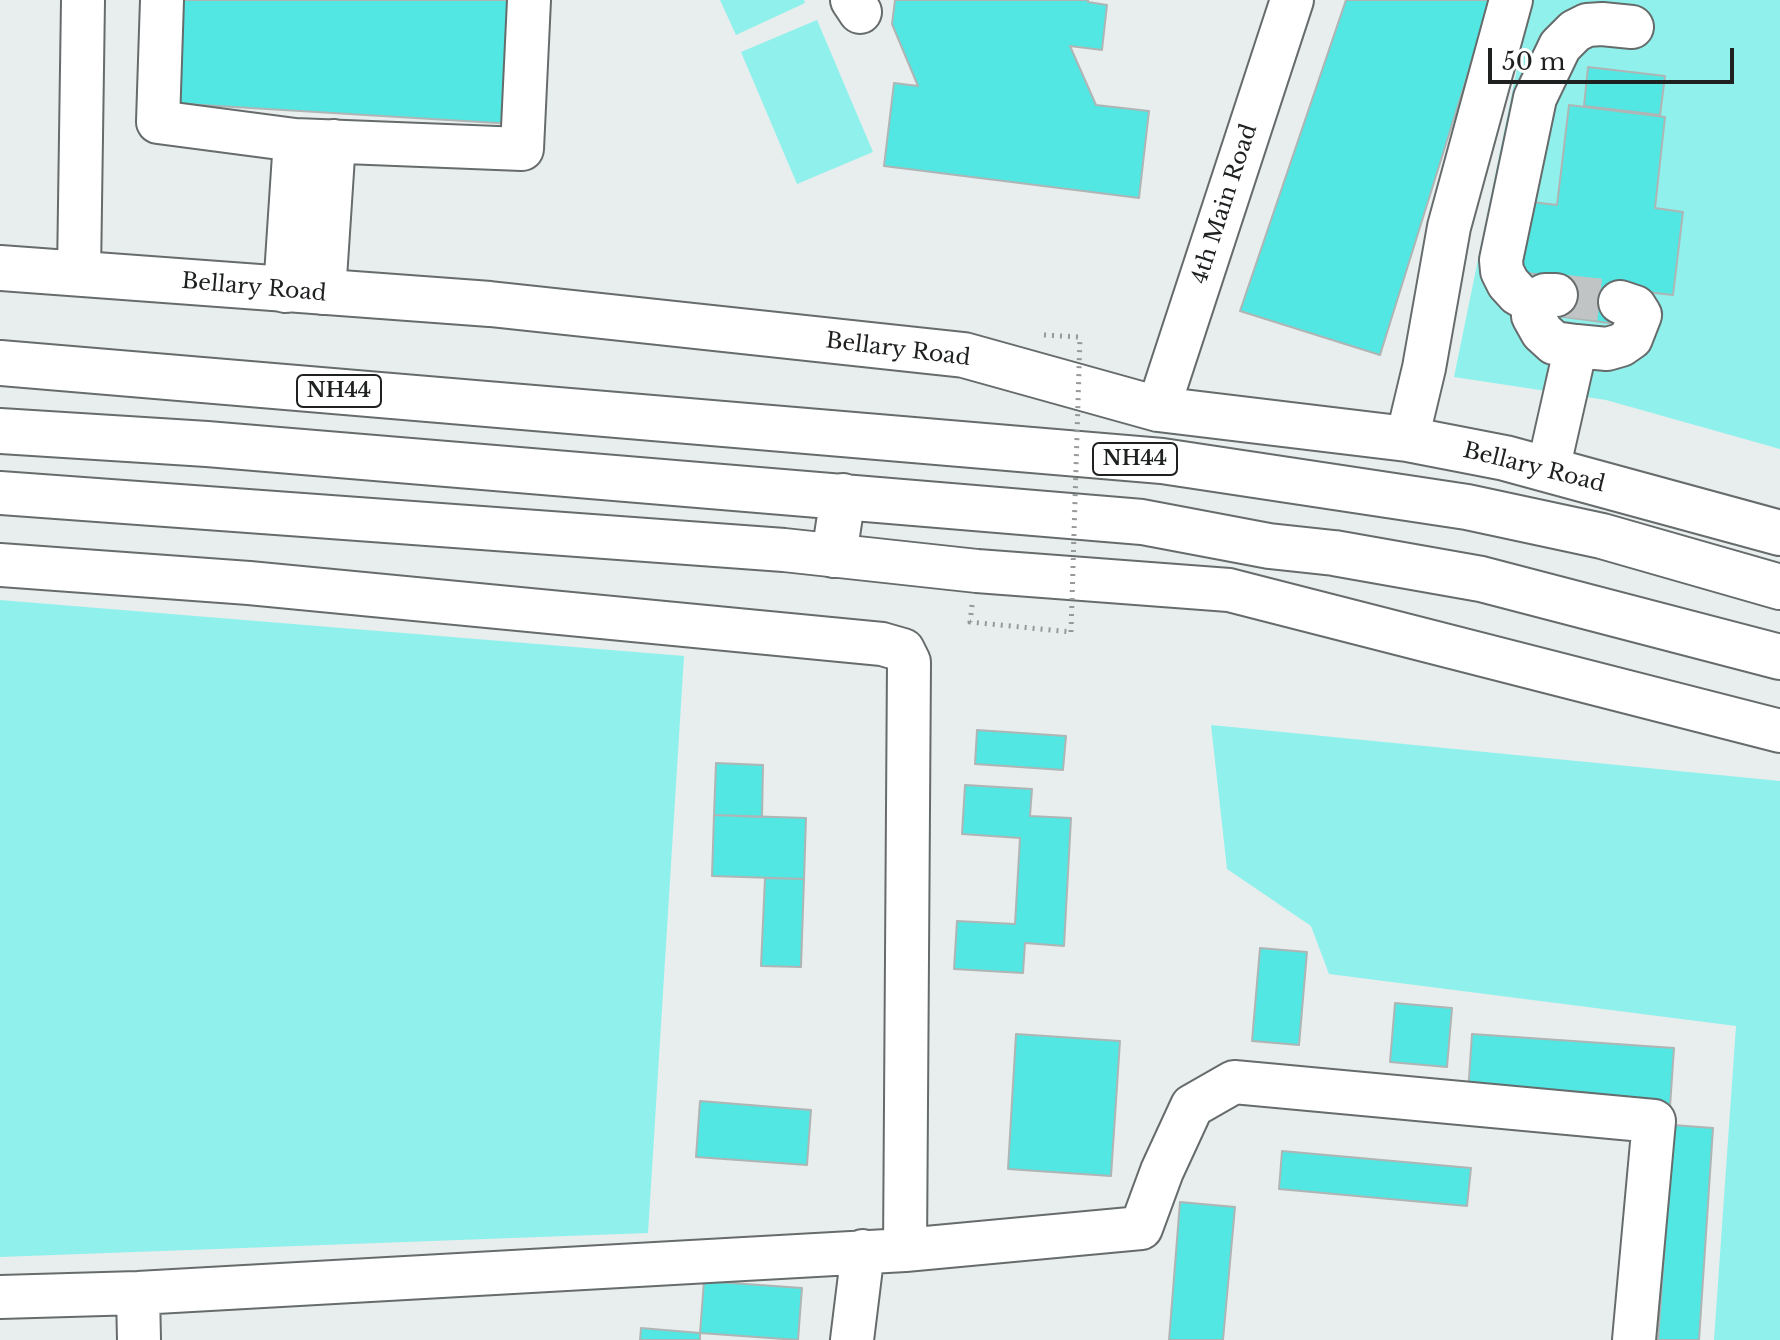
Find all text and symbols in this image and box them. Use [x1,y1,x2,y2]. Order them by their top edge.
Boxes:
scale bar [1492,32,1738,82]
text: 50 m [1502,47,1565,76]
street label: 4th Main Road [1187,121,1263,287]
street label: Bellary Road [180,269,328,307]
street label: Bellary Road [824,328,972,372]
road number: NH44 [297,375,381,407]
street label: Bellary Road [1460,438,1608,498]
road number: NH44 [1093,443,1177,475]

